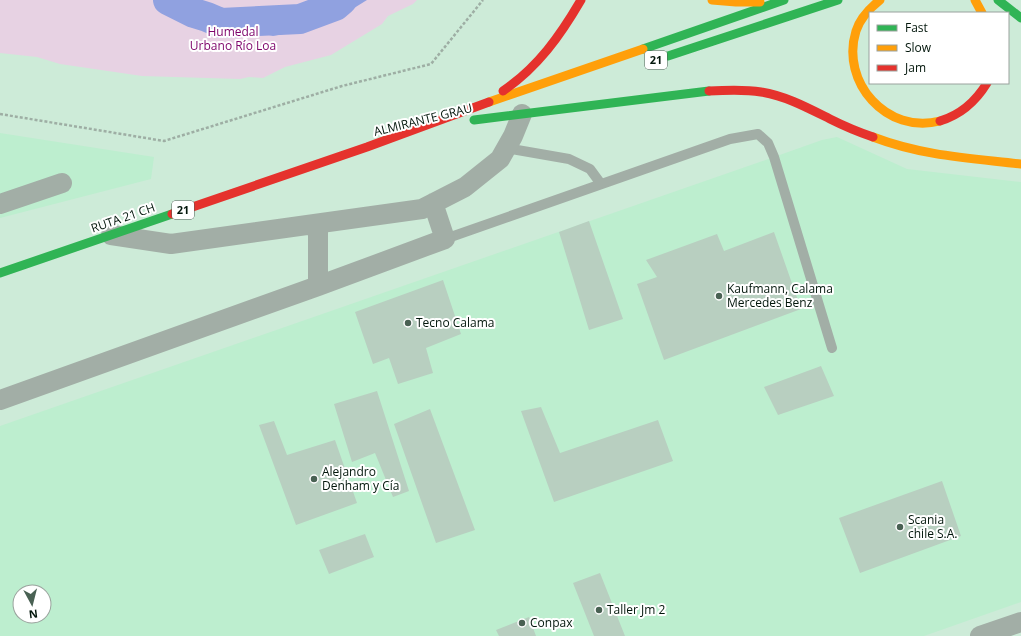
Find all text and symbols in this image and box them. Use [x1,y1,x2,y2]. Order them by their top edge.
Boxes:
legend [869,12,1009,84]
text: Fast [905,19,928,36]
park label: Humedal Urbano Río Loa [190,23,276,54]
text: Slow [905,39,932,56]
road number: 21 [645,51,667,69]
text: Jam [904,59,926,76]
street label: ALMIRANTE GRAU [372,99,474,140]
street label: RUTA 21 CH [89,199,157,236]
road number: 21 [172,201,194,219]
place label: Kaufmann, Calama Mercedes Benz [727,280,833,311]
marker: Kaufmann, Calama Mercedes Benz [714,291,724,301]
place label: Tecno Calama [416,314,495,331]
marker: Tecno Calama [403,318,413,328]
place label: Alejandro Denham y Cía [322,463,399,494]
marker: Alejandro Denham y Cía [309,474,319,484]
place label: Scania chile S.A. [908,511,958,542]
marker: Scania chile S.A. [895,522,905,532]
north arrow [12,584,52,624]
place label: Taller Jm 2 [607,601,666,618]
marker: Taller Jm 2 [594,605,604,615]
text: N [28,606,39,622]
place label: Conpax [530,614,573,631]
marker: Conpax [517,618,527,628]

